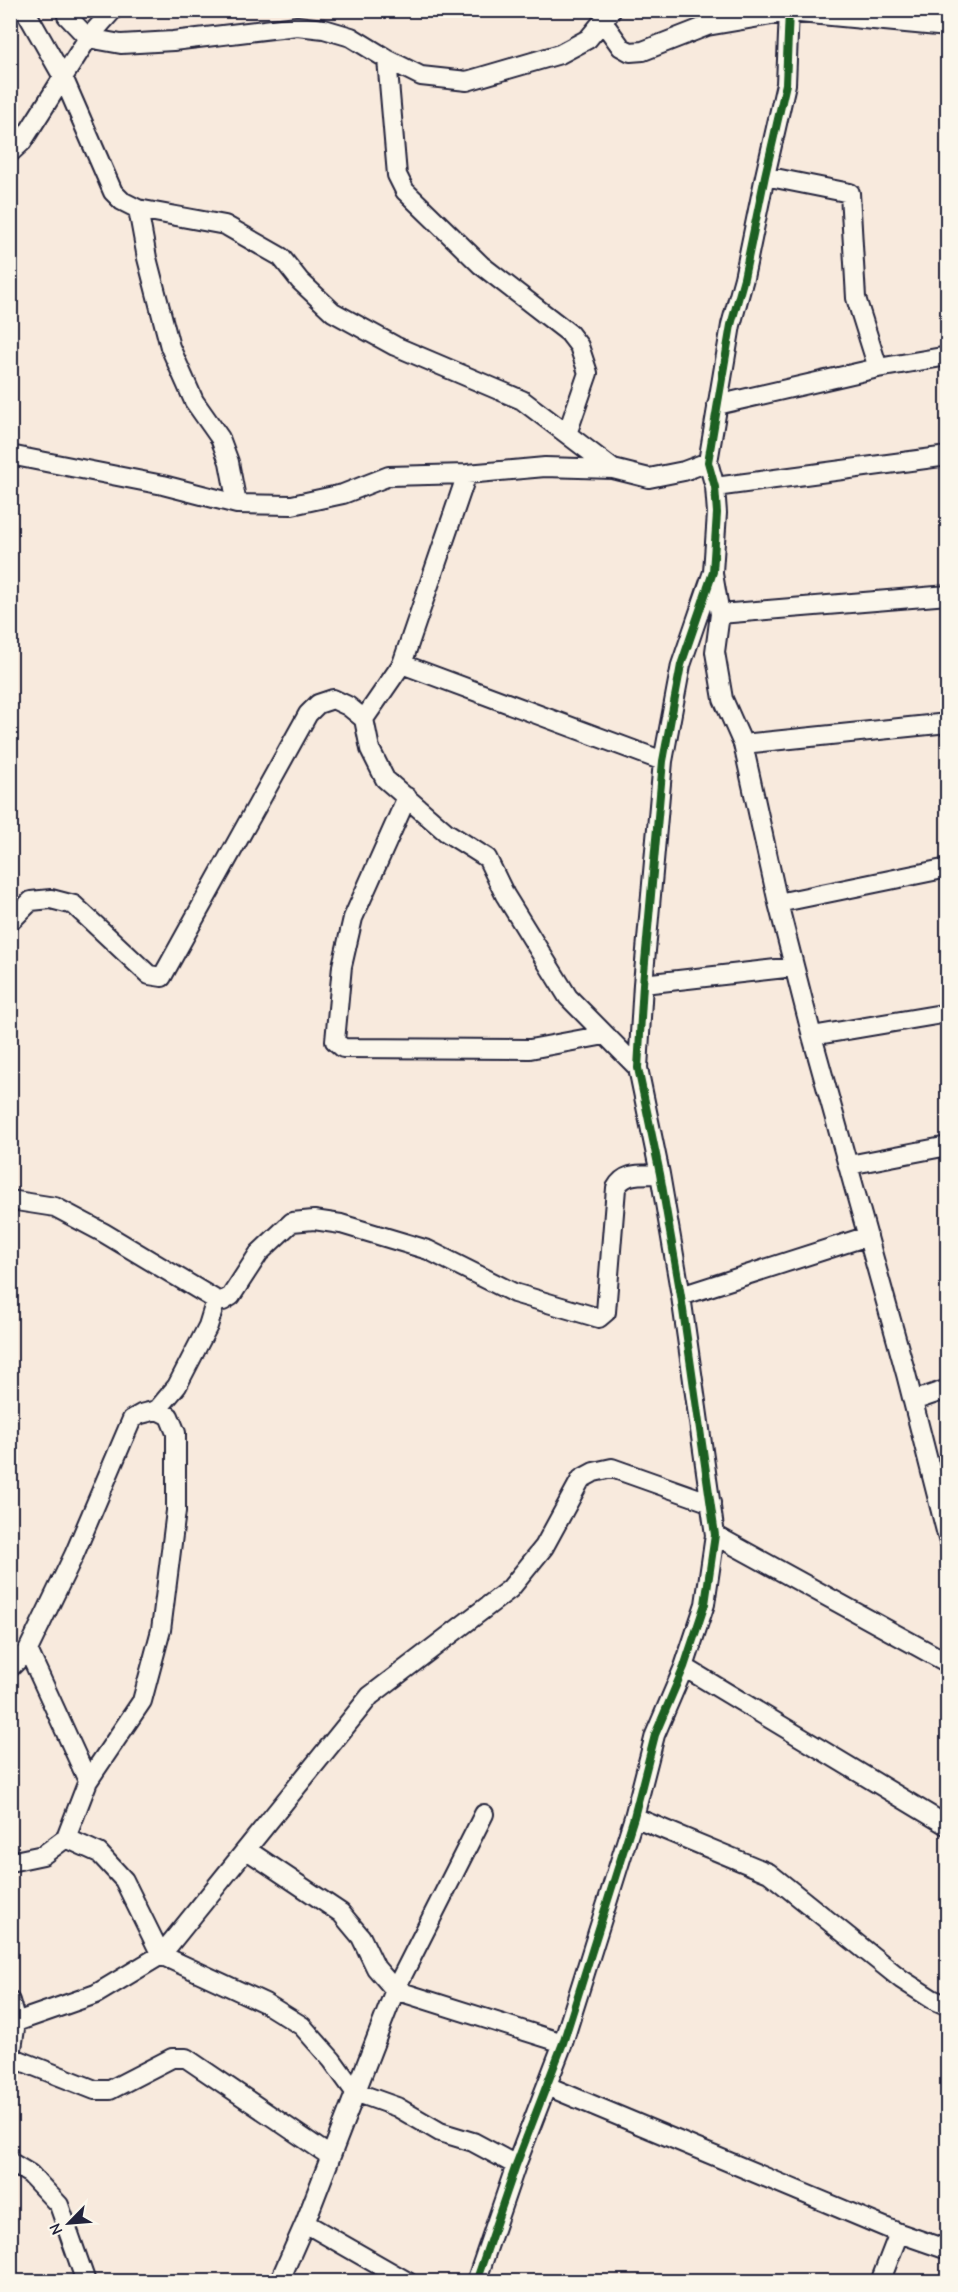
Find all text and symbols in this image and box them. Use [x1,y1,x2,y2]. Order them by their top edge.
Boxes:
north arrow [39,2193,99,2253]
text: N [46,2220,67,2237]

